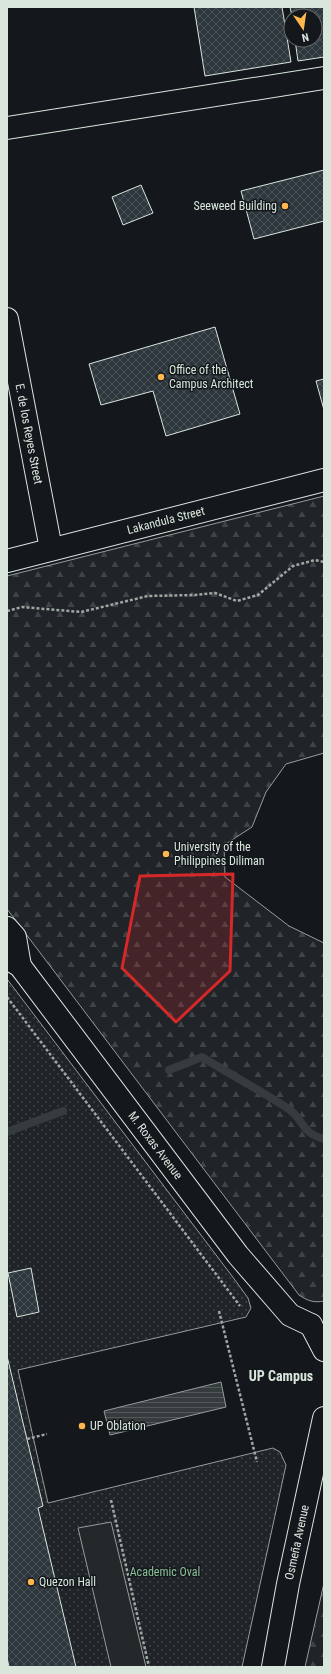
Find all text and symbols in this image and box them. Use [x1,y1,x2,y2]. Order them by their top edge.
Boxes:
north arrow [283,8,323,48]
text: N [300,30,310,44]
place label: Seeweed Building [193,199,277,213]
marker: Seeweed Building [280,201,290,211]
place label: Office of the Campus Architect [169,363,254,391]
marker: Office of the Campus Architect [156,372,166,382]
street label: E. de los Reyes Street [13,382,46,486]
street label: Lakandula Street [126,504,207,537]
place label: University of the Philippines Diliman [174,840,265,868]
marker: University of the Philippines Diliman [161,849,171,859]
street label: M. Roxas Avenue [125,1109,186,1182]
district label: UP Campus [249,1368,313,1384]
place label: UP Oblation [90,1419,146,1433]
marker: UP Oblation [77,1421,87,1431]
street label: Osmeña Avenue [282,1503,312,1581]
park label: Academic Oval [130,1565,200,1579]
place label: Quezon Hall [39,1575,96,1589]
marker: Quezon Hall [26,1577,36,1587]

